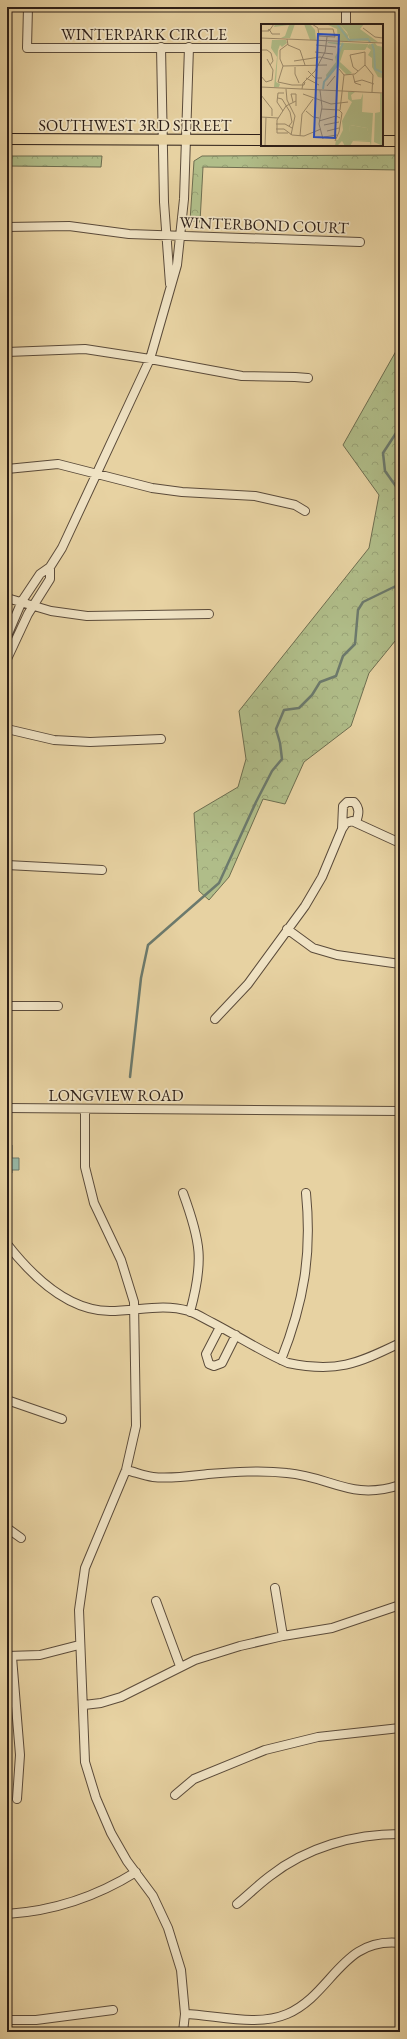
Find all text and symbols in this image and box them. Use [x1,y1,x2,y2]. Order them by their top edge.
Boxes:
street label: WINTERPARK CIRCLE [61,24,227,45]
inset map [261,24,383,146]
street label: SOUTHWEST 3RD STREET [39,115,232,136]
street label: WINTERBOND COURT [179,212,349,238]
street label: LONGVIEW ROAD [48,1085,184,1106]

